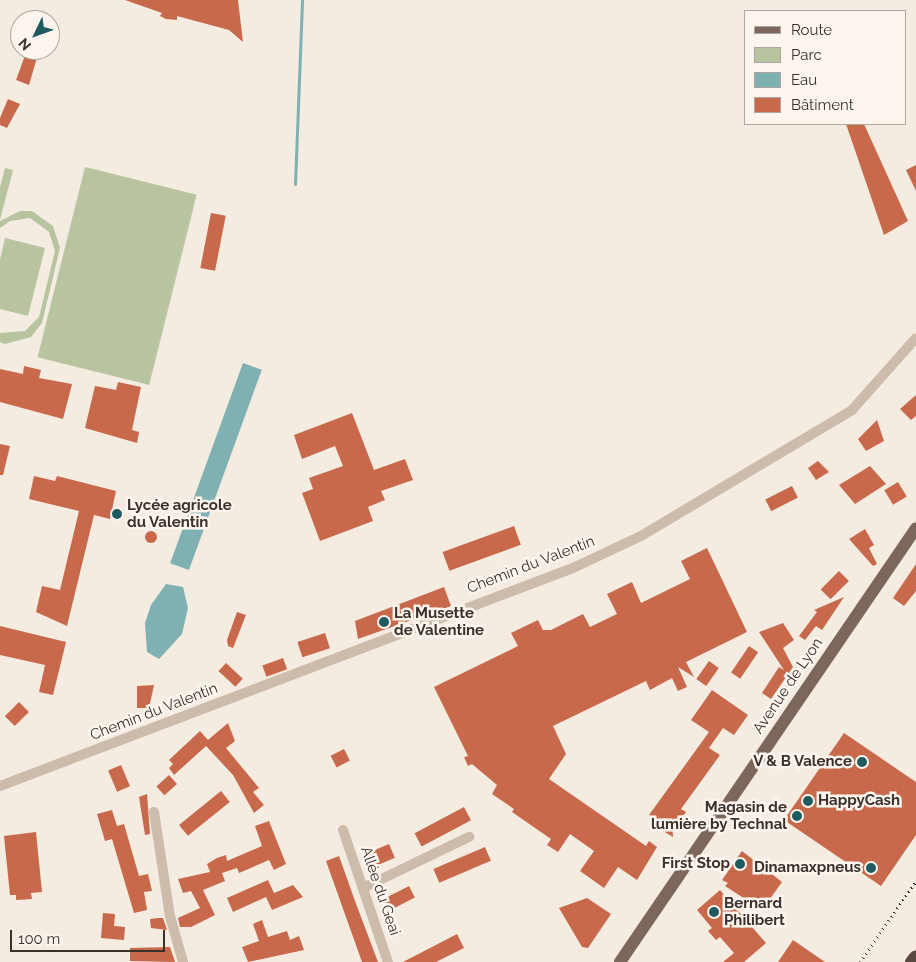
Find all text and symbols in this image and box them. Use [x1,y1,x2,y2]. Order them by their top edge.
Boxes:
north arrow [10,10,60,60]
legend [744,10,906,125]
text: Route [791,21,832,39]
text: N [15,35,34,54]
text: Parc [791,46,822,64]
text: Eau [791,71,817,89]
text: Bâtiment [791,96,854,114]
place label: Lycée agricole du Valentin [127,496,232,531]
marker: Lycée agricole du Valentin [111,508,123,520]
street label: Chemin du Valentin [464,532,598,598]
place label: La Musette de Valentine [394,604,485,639]
marker: La Musette de Valentine [378,616,390,628]
street label: Avenue de Lyon [749,635,827,737]
street label: Chemin du Valentin [87,679,221,745]
place label: V & B Valence [752,753,852,771]
marker: V & B Valence [856,756,868,768]
place label: HappyCash [818,792,900,810]
marker: HappyCash [802,795,814,807]
place label: Magasin de lumière by Technal [650,798,787,833]
marker: Magasin de lumière by Technal [791,810,803,822]
street label: Allée du Geai [356,844,404,938]
place label: First Stop [662,855,730,873]
marker: First Stop [734,858,746,870]
place label: Dinamaxpneus [754,859,861,877]
marker: Dinamaxpneus [865,862,877,874]
place label: Bernard Philibert [724,894,785,929]
marker: Bernard Philibert [708,906,720,918]
scale bar [12,920,168,952]
text: 100 m [18,930,60,948]

